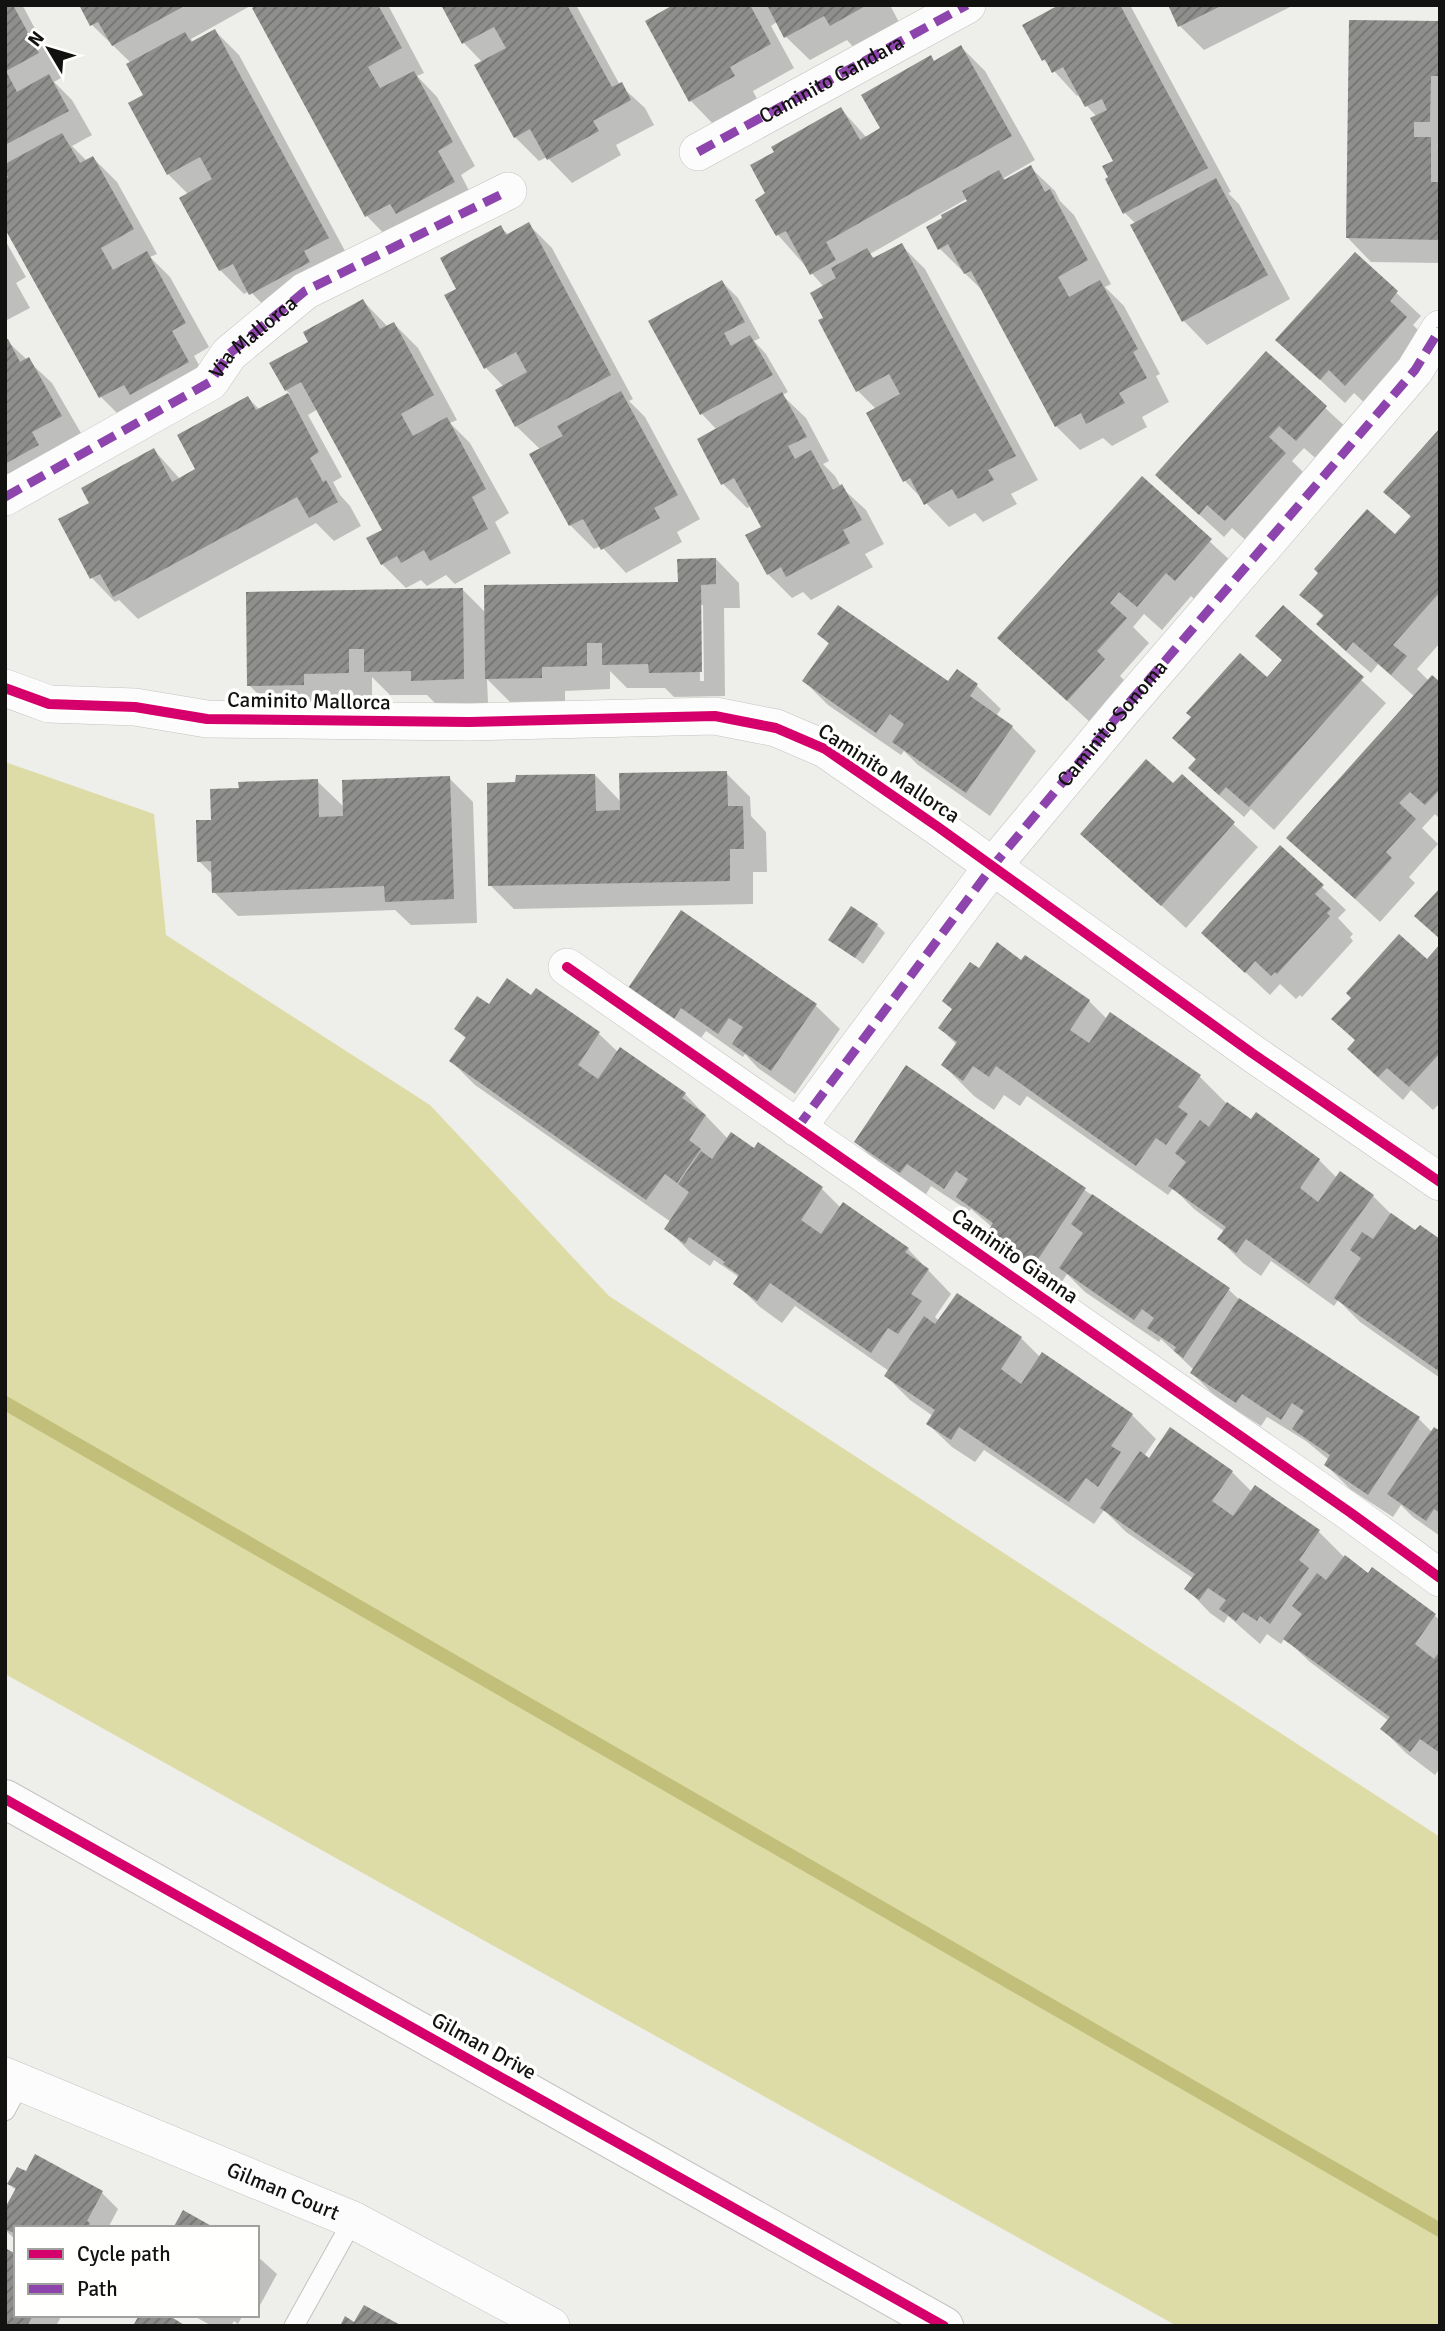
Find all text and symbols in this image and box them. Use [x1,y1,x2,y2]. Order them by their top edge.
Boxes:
north arrow [14,14,84,84]
text: N [23,27,50,52]
street label: Caminito Gandara [754,29,908,129]
street label: Via Mallorca [203,290,303,383]
street label: Caminito Sonoma [1051,655,1173,792]
street label: Caminito Mallorca [227,687,391,715]
street label: Caminito Mallorca [813,718,965,828]
street label: Caminito Gianna [947,1203,1083,1309]
street label: Gilman Drive [427,2007,541,2085]
street label: Gilman Court [223,2156,343,2226]
legend [14,2226,259,2317]
text: Cycle path [77,2241,171,2267]
text: Path [77,2276,118,2302]

